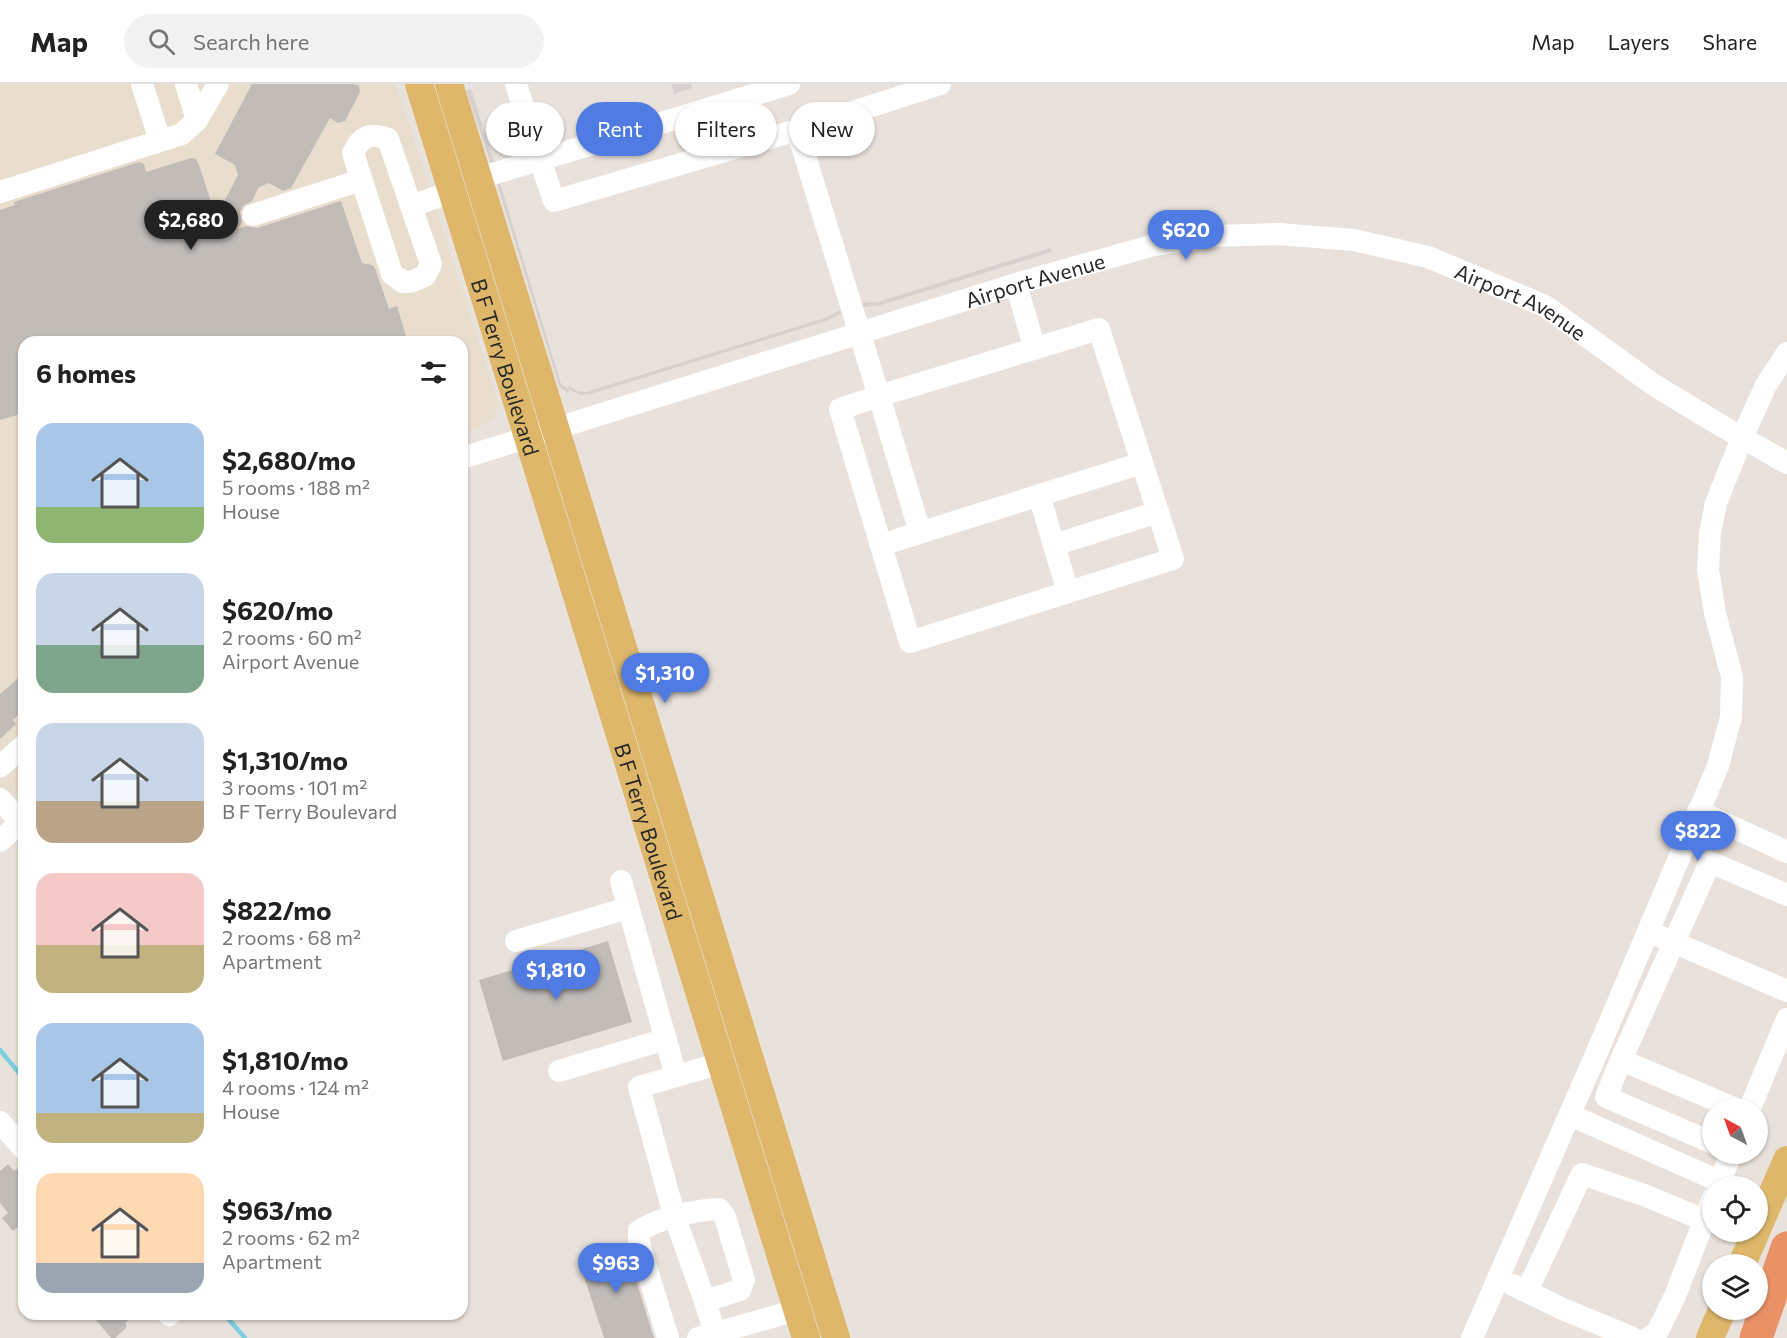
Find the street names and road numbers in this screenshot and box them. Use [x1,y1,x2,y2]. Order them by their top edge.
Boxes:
street label: Airport Avenue [962,247,1107,312]
street label: Airport Avenue [1452,257,1592,345]
street label: B F Terry Boulevard [467,275,545,458]
street label: B F Terry Boulevard [611,740,689,923]

